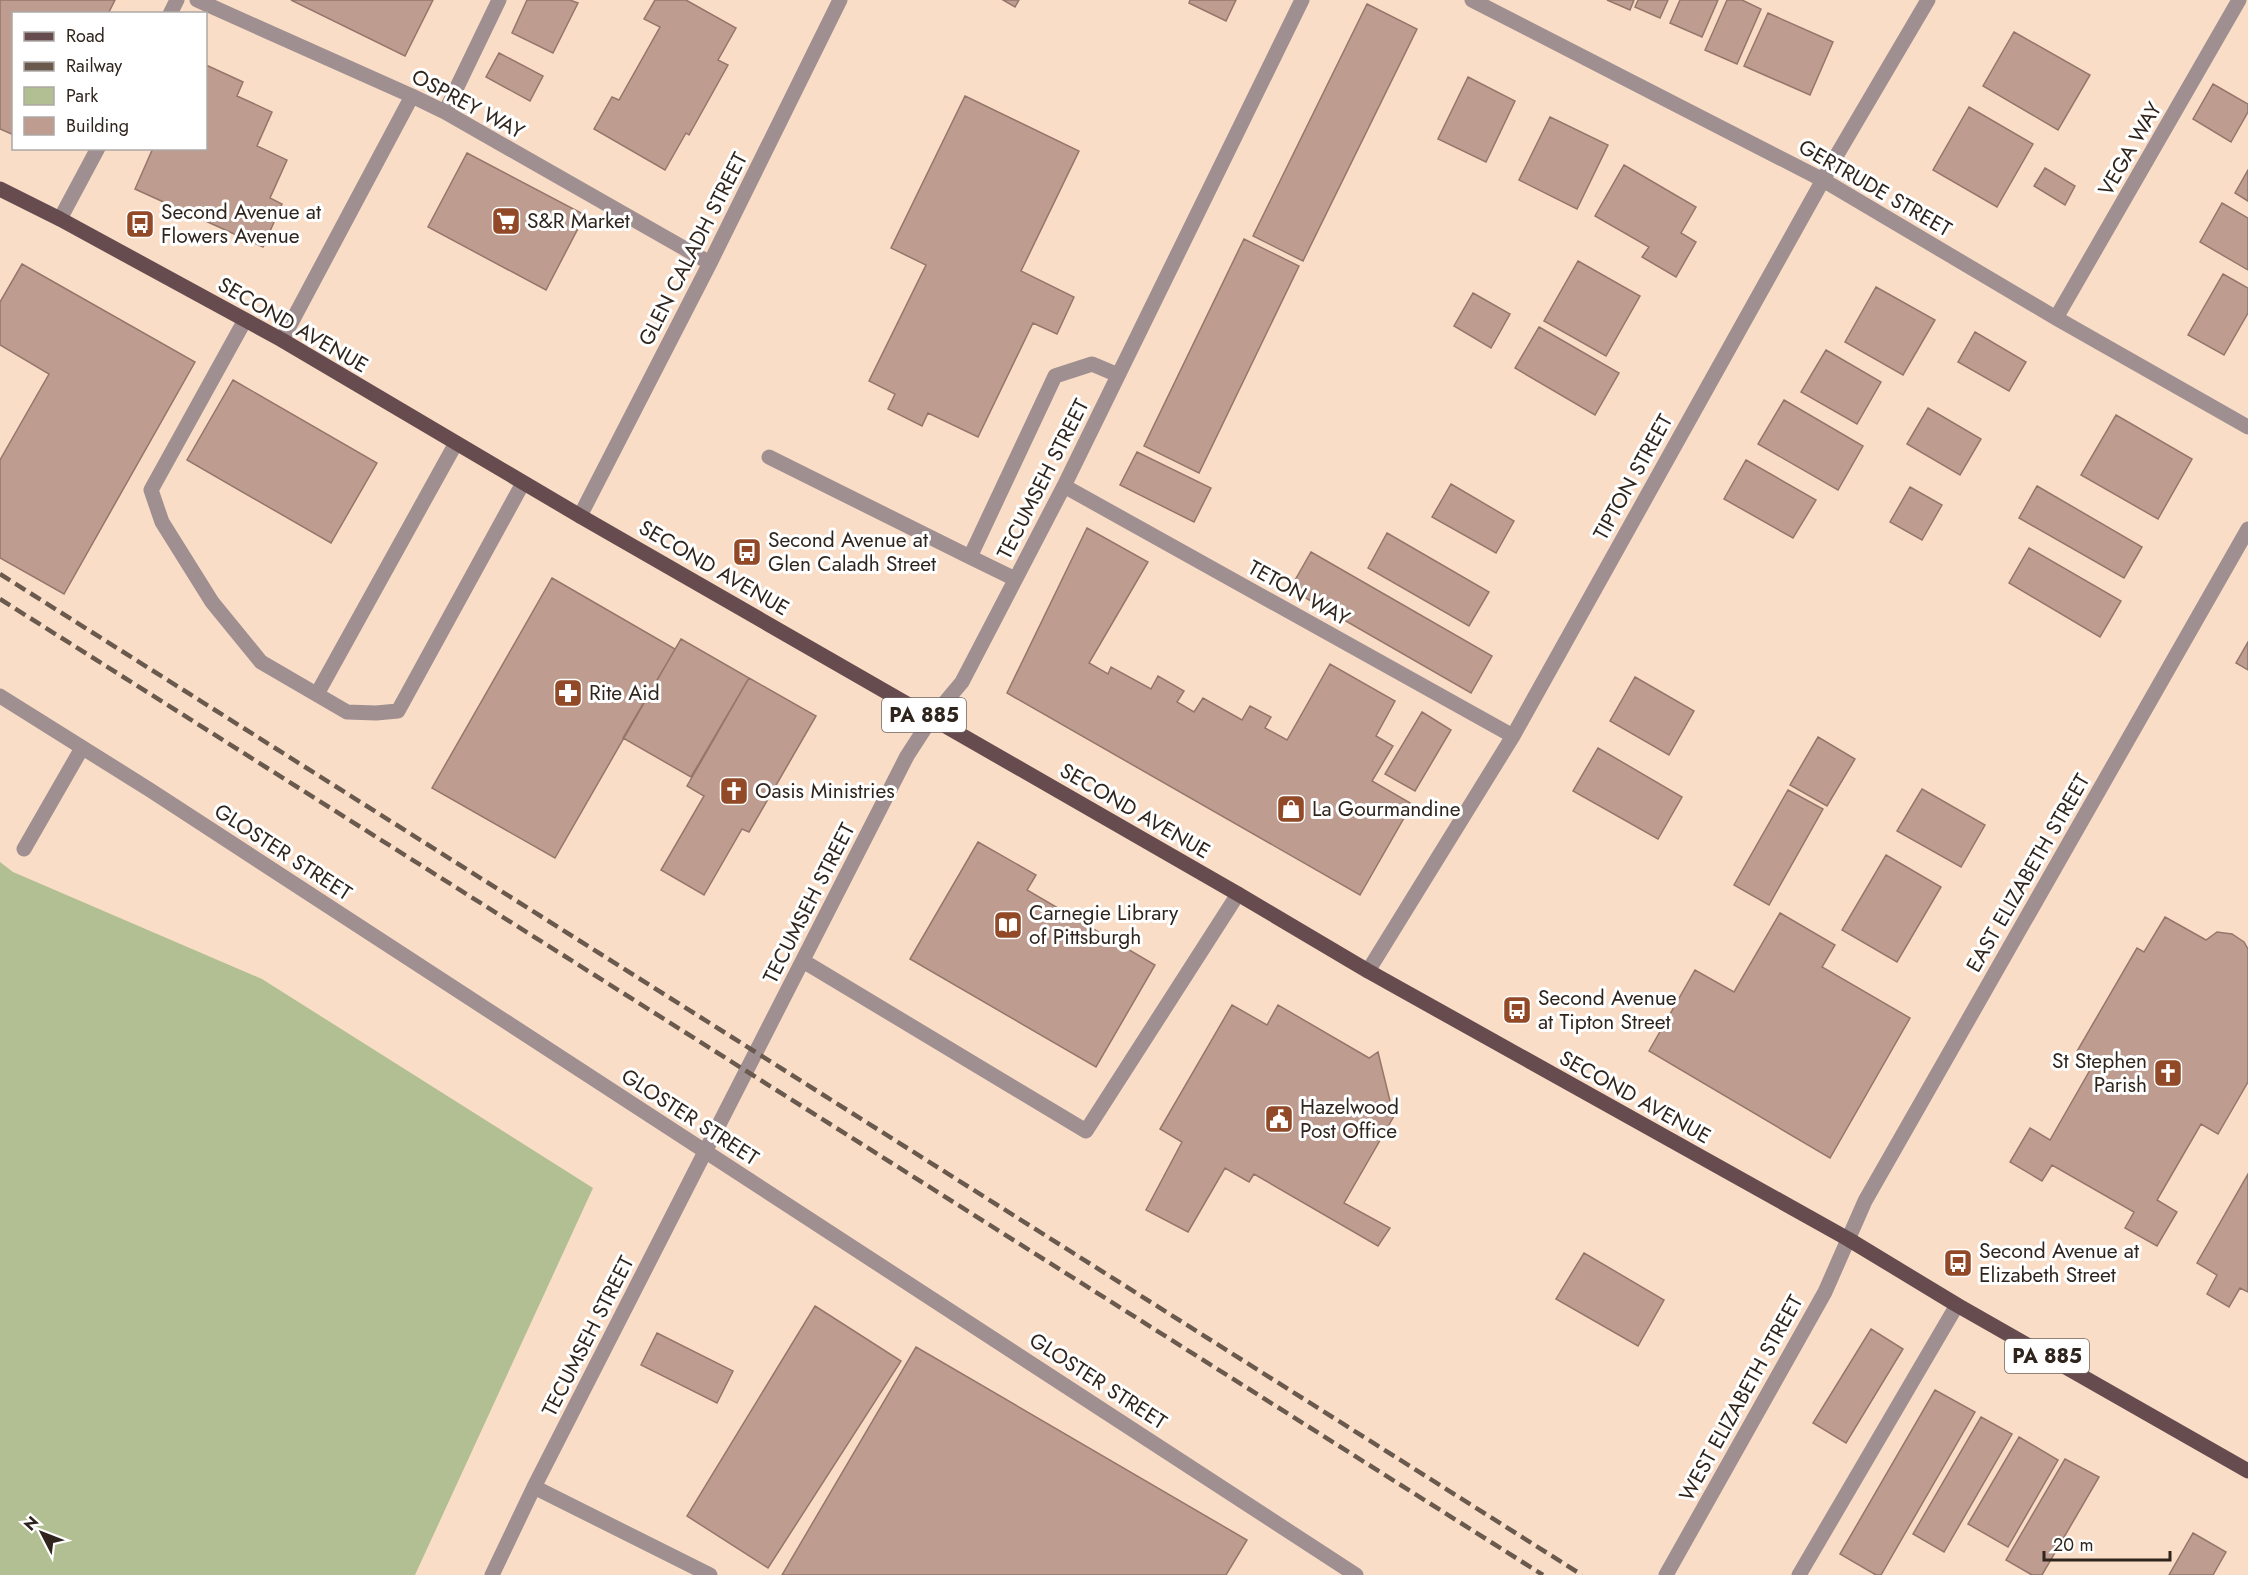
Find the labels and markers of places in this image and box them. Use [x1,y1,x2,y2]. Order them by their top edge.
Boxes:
place label: Second Avenue at Flowers Avenue [161,197,321,251]
supermarket icon: S&R Market [490,205,522,237]
place label: S&R Market [527,206,630,236]
bus stop icon: Second Avenue at Flowers Avenue [124,208,156,240]
place label: Second Avenue at Glen Caladh Street [768,525,936,579]
bus stop icon: Second Avenue at Glen Caladh Street [731,536,763,568]
pharmacy icon: Rite Aid [552,677,584,709]
place label: Rite Aid [589,678,660,708]
church icon: Oasis Ministries [718,775,750,807]
place label: Oasis Ministries [755,776,895,806]
shop icon: La Gourmandine [1275,793,1307,825]
place label: La Gourmandine [1312,794,1461,824]
place label: Carnegie Library of Pittsburgh [1029,898,1179,952]
library icon: Carnegie Library of Pittsburgh [992,909,1024,941]
place label: Second Avenue at Tipton Street [1538,983,1677,1037]
bus stop icon: Second Avenue at Tipton Street [1501,994,1533,1026]
place label: St Stephen Parish [2052,1046,2147,1100]
church icon: St Stephen Parish [2152,1057,2184,1089]
place label: Hazelwood Post Office [1300,1092,1399,1146]
public building icon: Hazelwood Post Office [1263,1103,1295,1135]
place label: Second Avenue at Elizabeth Street [1979,1236,2139,1290]
bus stop icon: Second Avenue at Elizabeth Street [1942,1247,1974,1279]

